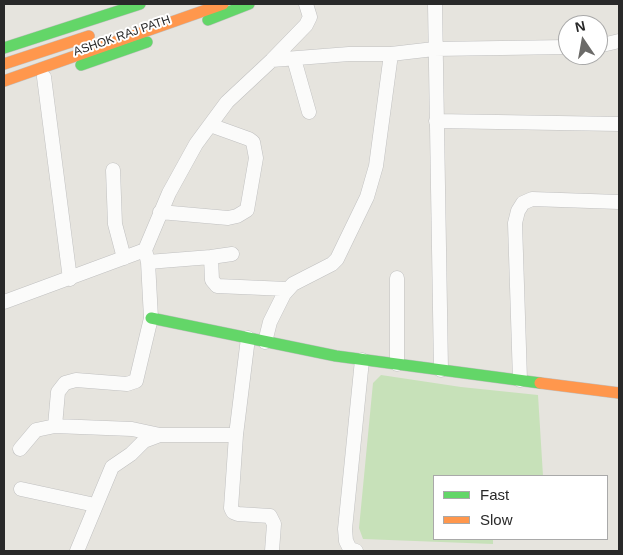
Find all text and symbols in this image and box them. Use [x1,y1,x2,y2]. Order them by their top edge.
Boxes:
street label: ASHOK RAJ PATH [72,13,172,59]
north arrow [558,15,608,65]
text: N [573,17,587,35]
legend [433,475,608,540]
text: Fast [480,486,509,503]
text: Slow [480,511,513,528]

